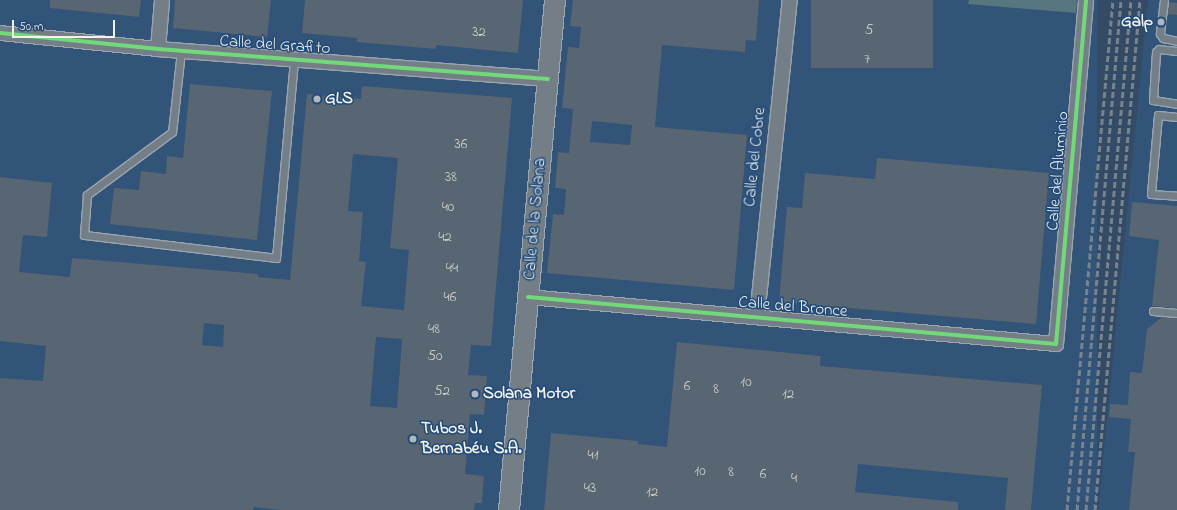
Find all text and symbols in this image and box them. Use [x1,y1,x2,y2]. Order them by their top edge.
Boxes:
scale bar [14,12,117,38]
place label: Galp [1121,12,1153,32]
marker: Galp [1156,17,1166,27]
text: 50 m [19,18,43,36]
house number: 5 [865,22,873,40]
house number: 32 [472,24,486,42]
street label: Calle del Grafito [219,31,331,59]
house number: 7 [864,51,870,69]
place label: GLS [325,89,353,109]
marker: GLS [312,94,322,104]
street label: Calle del Cobre [740,106,770,208]
street label: Calle del Aluminio [1043,110,1073,232]
house number: 36 [455,136,467,154]
street label: Calle de la Solana [519,157,551,281]
house number: 38 [445,169,457,187]
house number: 40 [442,199,454,217]
house number: 42 [438,229,452,247]
house number: 44 [446,260,458,278]
house number: 46 [444,289,456,307]
street label: Calle del Bronce [738,292,848,322]
house number: 48 [428,321,440,339]
house number: 50 [427,348,443,366]
house number: 10 [740,374,752,392]
house number: 6 [684,378,690,396]
house number: 8 [713,381,719,399]
house number: 52 [434,383,450,401]
place label: Solana Motor [483,384,575,404]
house number: 12 [782,386,794,404]
marker: Solana Motor [470,389,480,399]
place label: Tubos J. Bernabéu S.A. [421,419,522,459]
marker: Tubos J. Bernabéu S.A. [408,434,418,444]
house number: 41 [588,447,598,465]
house number: 10 [694,463,706,481]
house number: 8 [728,464,734,482]
house number: 6 [760,466,766,484]
house number: 4 [791,470,797,488]
house number: 43 [584,480,596,498]
house number: 12 [646,484,658,502]

